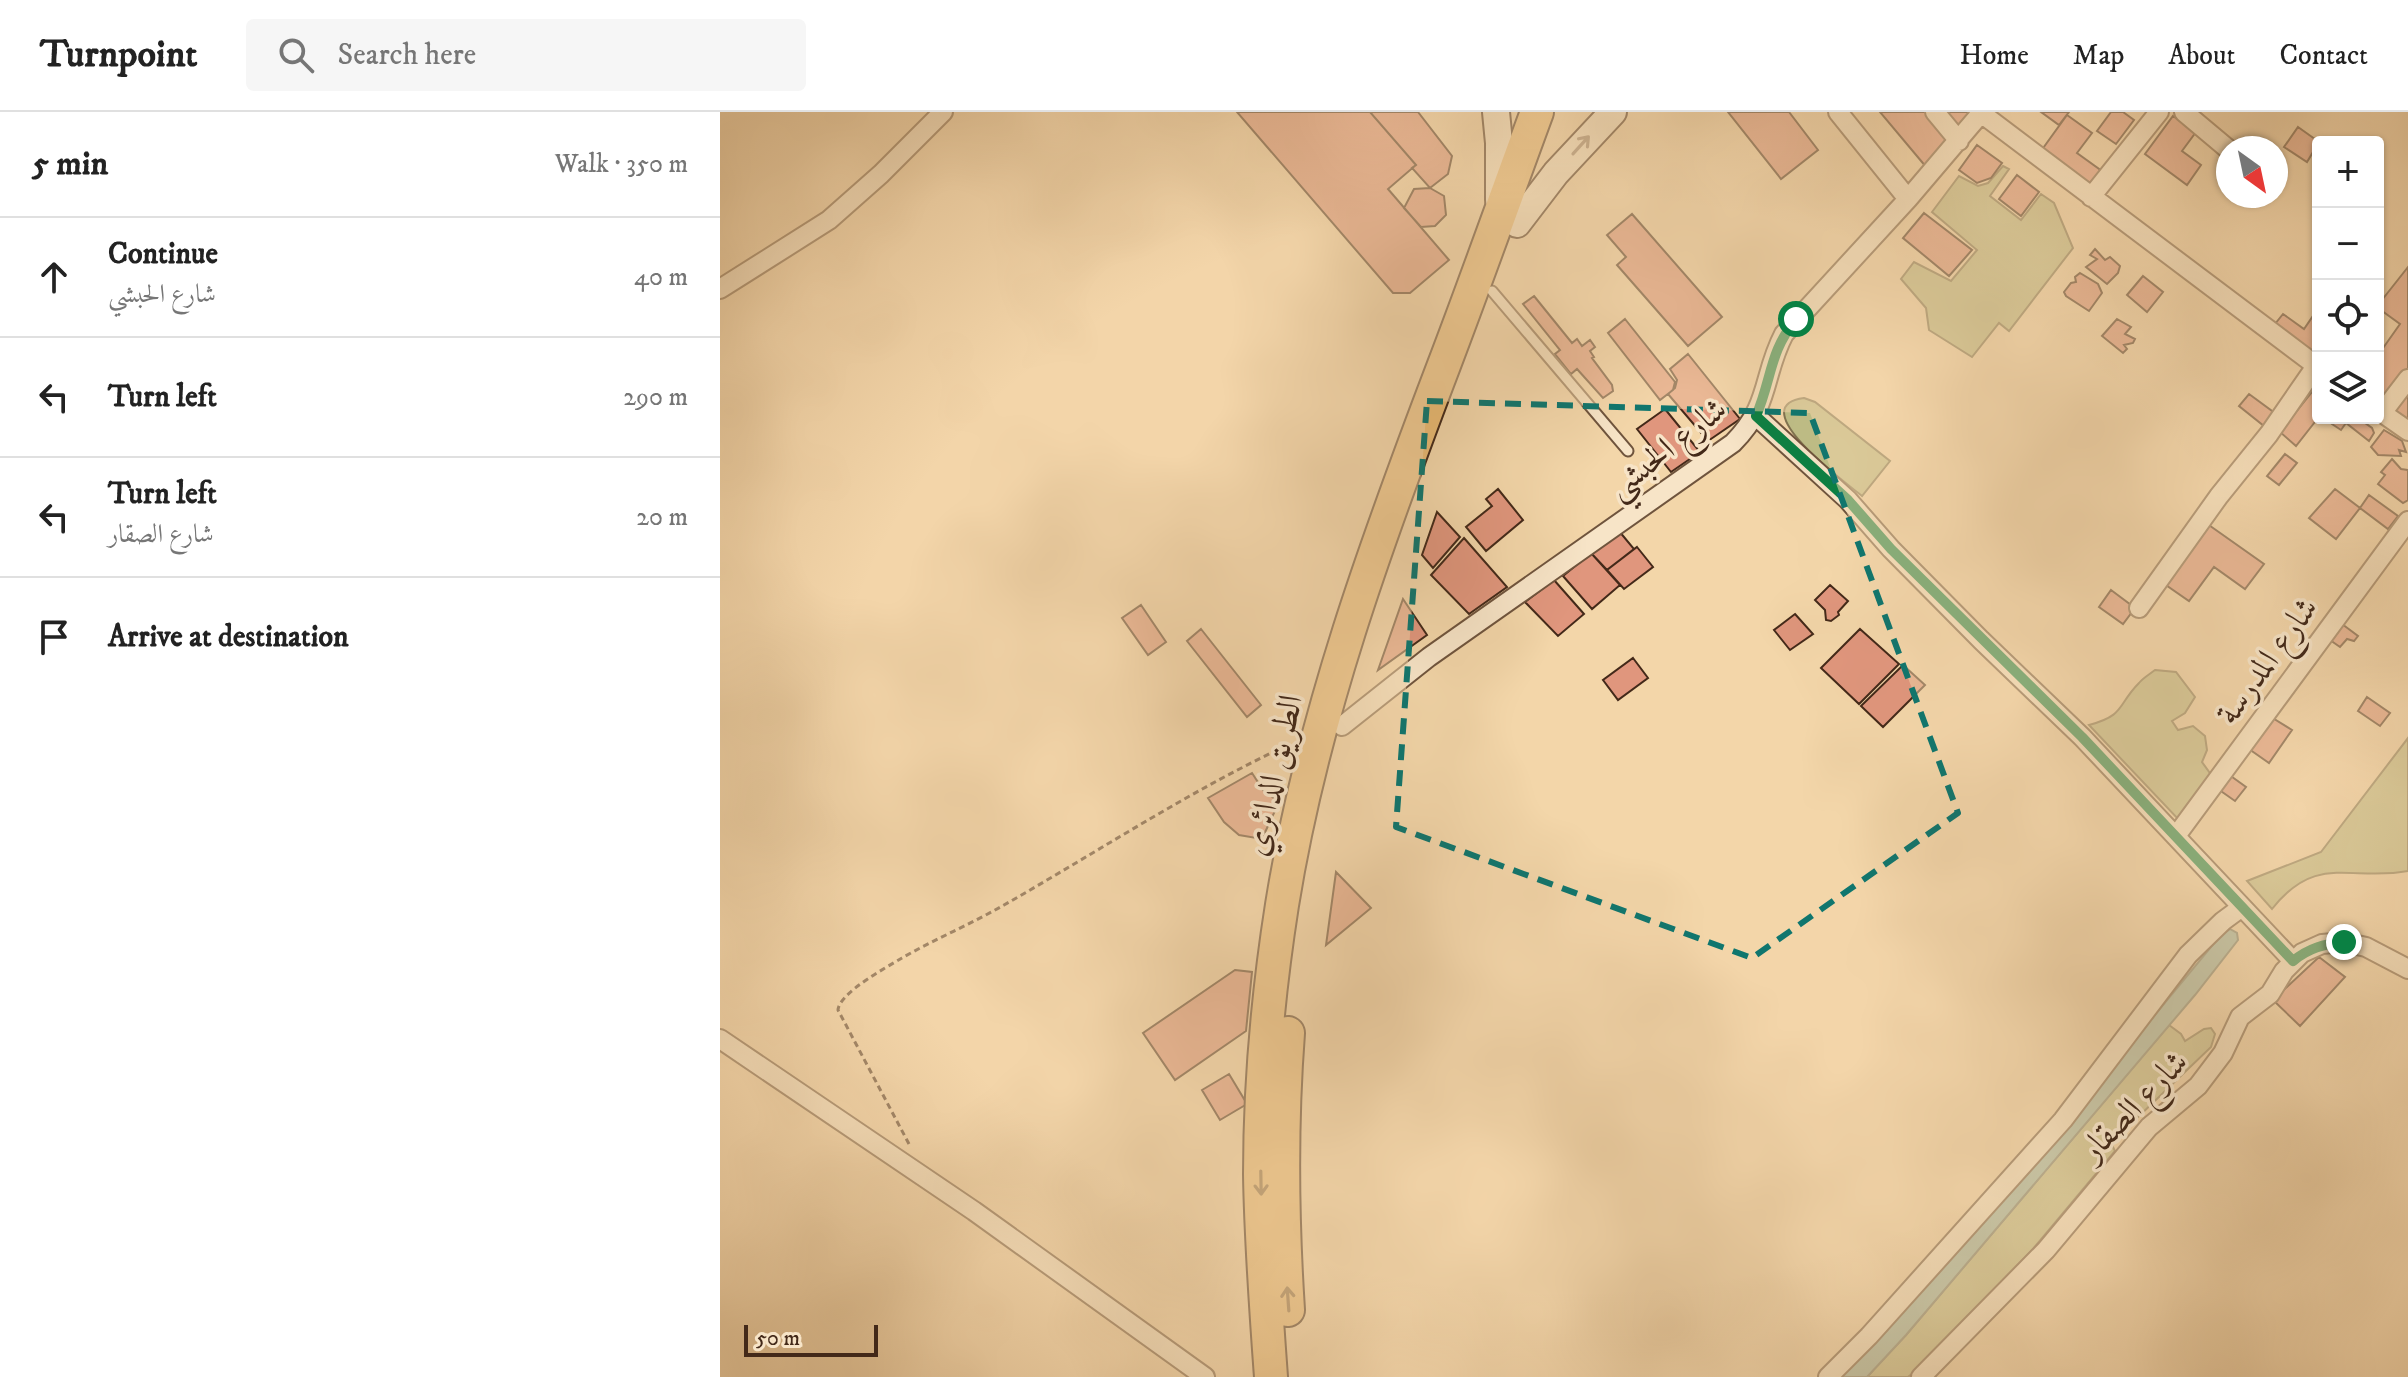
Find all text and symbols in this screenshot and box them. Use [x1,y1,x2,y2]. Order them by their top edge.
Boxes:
search box [246,19,806,91]
text: Turnpoint [40,31,198,79]
icon: search [274,33,318,77]
text: Search here [338,37,476,74]
text: Home [1960,38,2029,73]
text: Map [2073,38,2124,73]
text: About [2168,38,2235,73]
text: Contact [2279,38,2368,73]
one-way arrow [1572,136,1590,156]
north arrow [2216,136,2288,208]
map controls [2312,136,2384,424]
button: + [2312,136,2384,208]
text: 5 min [32,143,108,185]
text: Walk · 350 m [555,148,688,181]
button: − [2312,208,2384,280]
text: Continue [108,236,218,273]
icon: ahead [32,255,76,299]
text: 40 m [634,261,688,294]
text: شارع الحبشي [108,278,216,311]
button: locate [2312,280,2384,352]
route start [1778,301,1814,337]
button: layers [2312,352,2384,424]
icon: left [32,375,76,419]
text: Turn left [108,379,217,416]
text: 290 m [623,381,688,414]
street label: شارع الحبشي [1599,389,1741,516]
text: Turn left [108,476,217,513]
icon: left [32,495,76,539]
text: 20 m [636,501,688,534]
text: شارع الصقار [108,518,214,551]
street label: شارع المدرسة [2207,589,2333,737]
icon: arrive [32,615,76,659]
text: Arrive at destination [108,619,349,656]
street label: الطريق الدائري [1235,691,1318,861]
route end [2326,924,2362,960]
street label: شارع الصقار [2069,1042,2202,1177]
one-way arrow [1253,1169,1268,1196]
one-way arrow [1280,1286,1295,1313]
scale bar [744,1321,878,1357]
text: 50 m [756,1325,800,1352]

